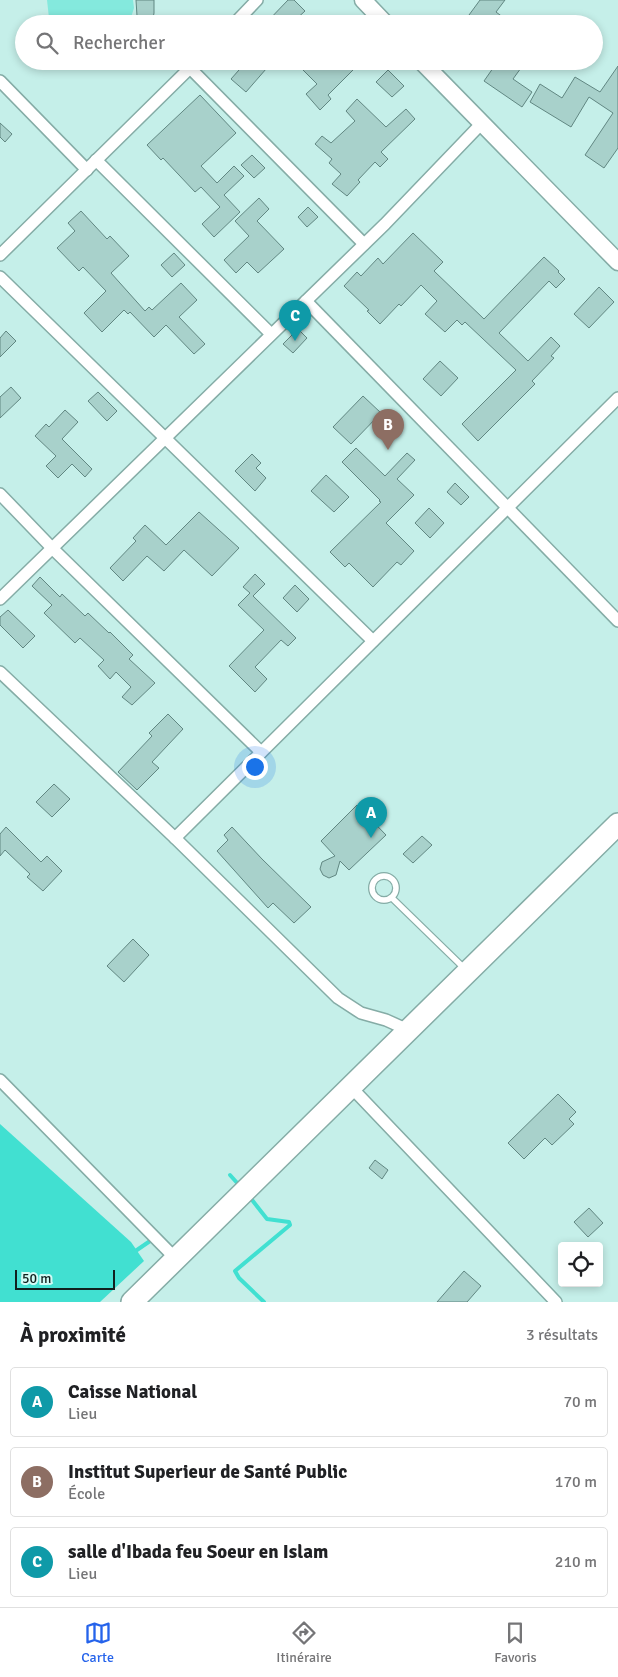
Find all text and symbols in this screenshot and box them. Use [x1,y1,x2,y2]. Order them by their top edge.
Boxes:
search box [15,15,603,70]
icon: search [33,29,61,57]
text: Rechercher [73,31,165,55]
pin: C [279,300,311,341]
pin: B [372,409,404,450]
your location [242,754,268,780]
pin: A [355,797,387,838]
map controls [558,1242,603,1287]
button: locate [558,1242,603,1287]
scale bar [15,1267,115,1290]
text: 50 m [22,1270,51,1287]
text: À proximité [20,1322,126,1348]
text: 3 résultats [526,1325,598,1345]
text: Caisse National [68,1380,197,1404]
text: A [32,1392,42,1412]
text: 70 m [563,1392,597,1412]
text: Lieu [68,1404,97,1424]
text: Institut Superieur de Santé Public [68,1460,347,1484]
text: B [32,1472,42,1492]
text: 170 m [555,1472,597,1492]
text: École [68,1484,105,1504]
text: salle d'Ibada feu Soeur en Islam [68,1540,328,1564]
text: C [32,1552,42,1572]
text: 210 m [555,1552,597,1572]
text: Lieu [68,1564,97,1584]
tab: Carte [81,1619,114,1666]
tab: Itinéraire [276,1619,332,1666]
tab: Favoris [494,1619,537,1666]

